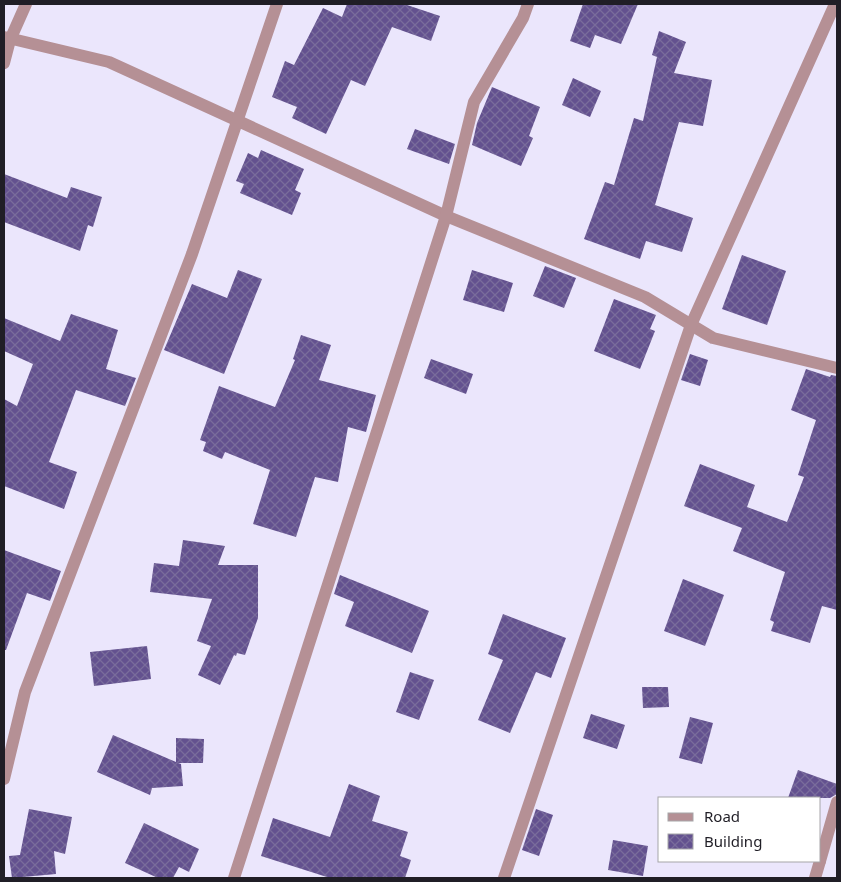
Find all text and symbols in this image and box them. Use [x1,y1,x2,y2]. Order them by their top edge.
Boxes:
legend [658,797,821,862]
text: Road [704,806,740,826]
text: Building [704,831,762,851]

